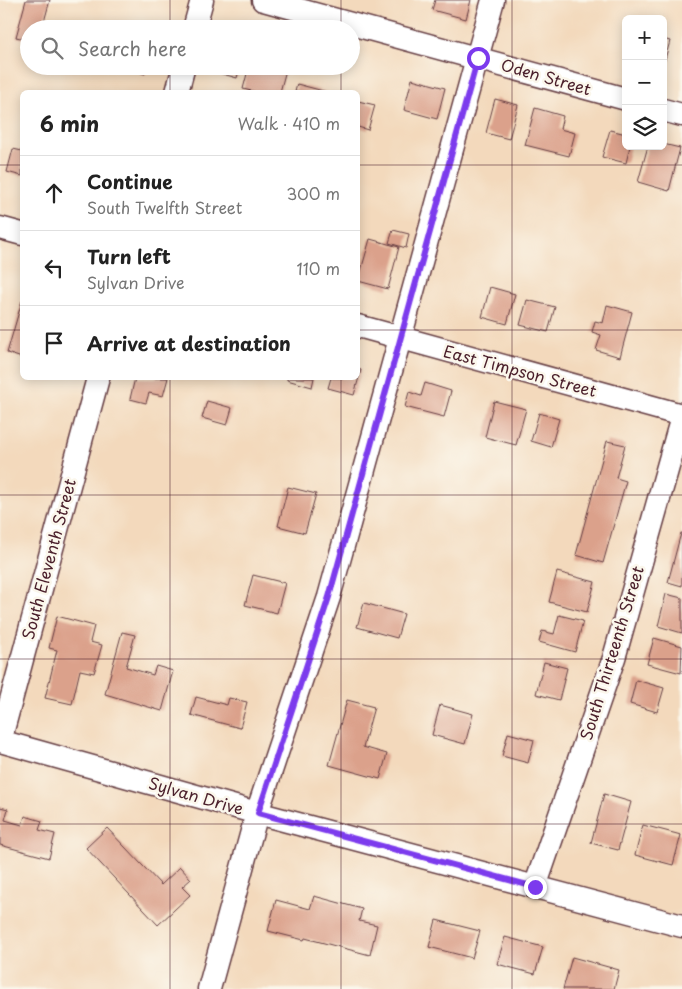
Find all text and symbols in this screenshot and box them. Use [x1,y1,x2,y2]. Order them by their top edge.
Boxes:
map controls [622,15,667,150]
button: + [622,15,667,60]
search box [20,20,360,75]
icon: search [38,34,66,62]
text: Search here [78,34,187,62]
route start [467,47,490,70]
street label: Oden Street [498,52,595,100]
button: − [622,60,667,105]
button: layers [622,105,667,150]
text: 6 min [40,107,99,139]
text: Walk · 410 m [238,111,340,135]
text: Continue [87,167,173,195]
icon: ahead [40,179,68,207]
text: 300 m [286,181,340,205]
text: South Twelfth Street [87,195,242,219]
text: Turn left [87,242,171,270]
icon: left [40,254,68,282]
text: 110 m [297,256,340,280]
text: Sylvan Drive [87,270,185,294]
icon: arrive [40,329,68,357]
text: Arrive at destination [87,329,291,357]
street label: East Timpson Street [441,338,600,402]
street label: South Eleventh Street [15,475,81,642]
street label: South Thirteenth Street [573,562,649,743]
street label: Sylvan Drive [146,770,246,820]
route end [524,876,547,899]

